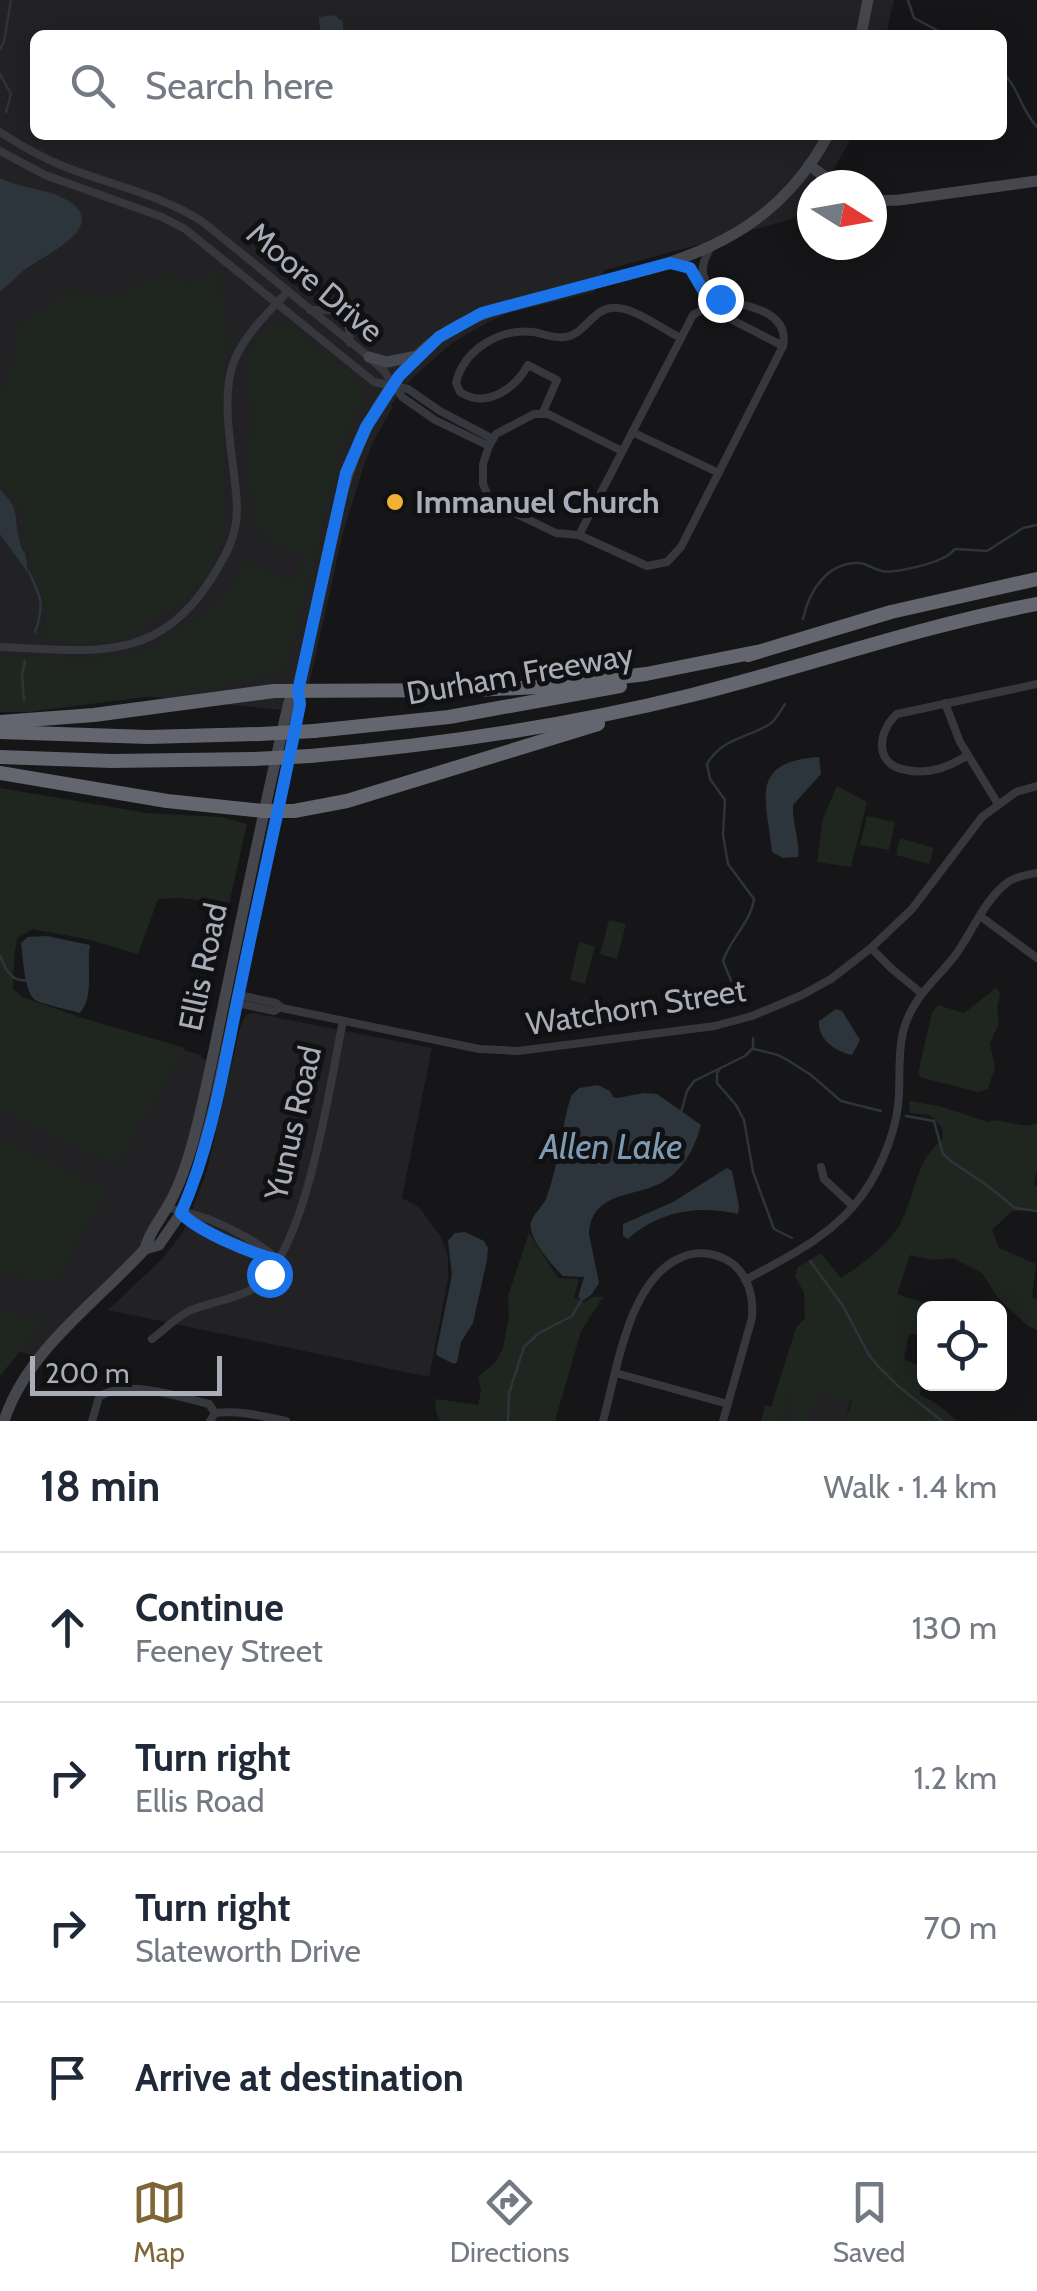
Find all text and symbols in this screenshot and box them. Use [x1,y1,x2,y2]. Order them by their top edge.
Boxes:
search box [30,30,1007,140]
icon: search [65,58,120,113]
text: Search here [145,62,334,109]
north arrow [797,170,887,260]
street label: Moore Drive [239,213,391,350]
route end [698,277,744,323]
place label: Immanuel Church [415,482,660,521]
marker: Immanuel Church [384,491,406,513]
street label: Durham Freeway [403,634,636,713]
street label: Ellis Road [170,900,235,1034]
street label: Watchorn Street [523,970,749,1043]
street label: Yunus Road [256,1042,329,1205]
water label: Allen Lake [538,1125,682,1168]
route start [247,1252,293,1298]
map controls [917,1301,1007,1391]
button: locate [917,1301,1007,1391]
scale bar [30,1351,222,1396]
text: 200 m [45,1356,130,1390]
text: 18 min [40,1460,160,1512]
text: Walk · 1.4 km [824,1467,997,1506]
text: Continue [135,1584,284,1631]
icon: ahead [40,1600,95,1655]
text: 130 m [912,1608,997,1647]
text: Feeney Street [135,1631,323,1670]
text: Turn right [135,1734,291,1781]
icon: right [40,1750,95,1805]
text: 1.2 km [914,1758,997,1797]
text: Ellis Road [135,1781,264,1820]
text: Turn right [135,1884,291,1931]
icon: right [40,1900,95,1955]
text: 70 m [924,1908,997,1947]
text: Slateworth Drive [135,1931,361,1970]
icon: arrive [40,2050,95,2105]
text: Arrive at destination [135,2054,464,2101]
tab: Map [132,2175,187,2269]
tab: Directions [450,2175,569,2269]
tab: Saved [833,2175,905,2269]

